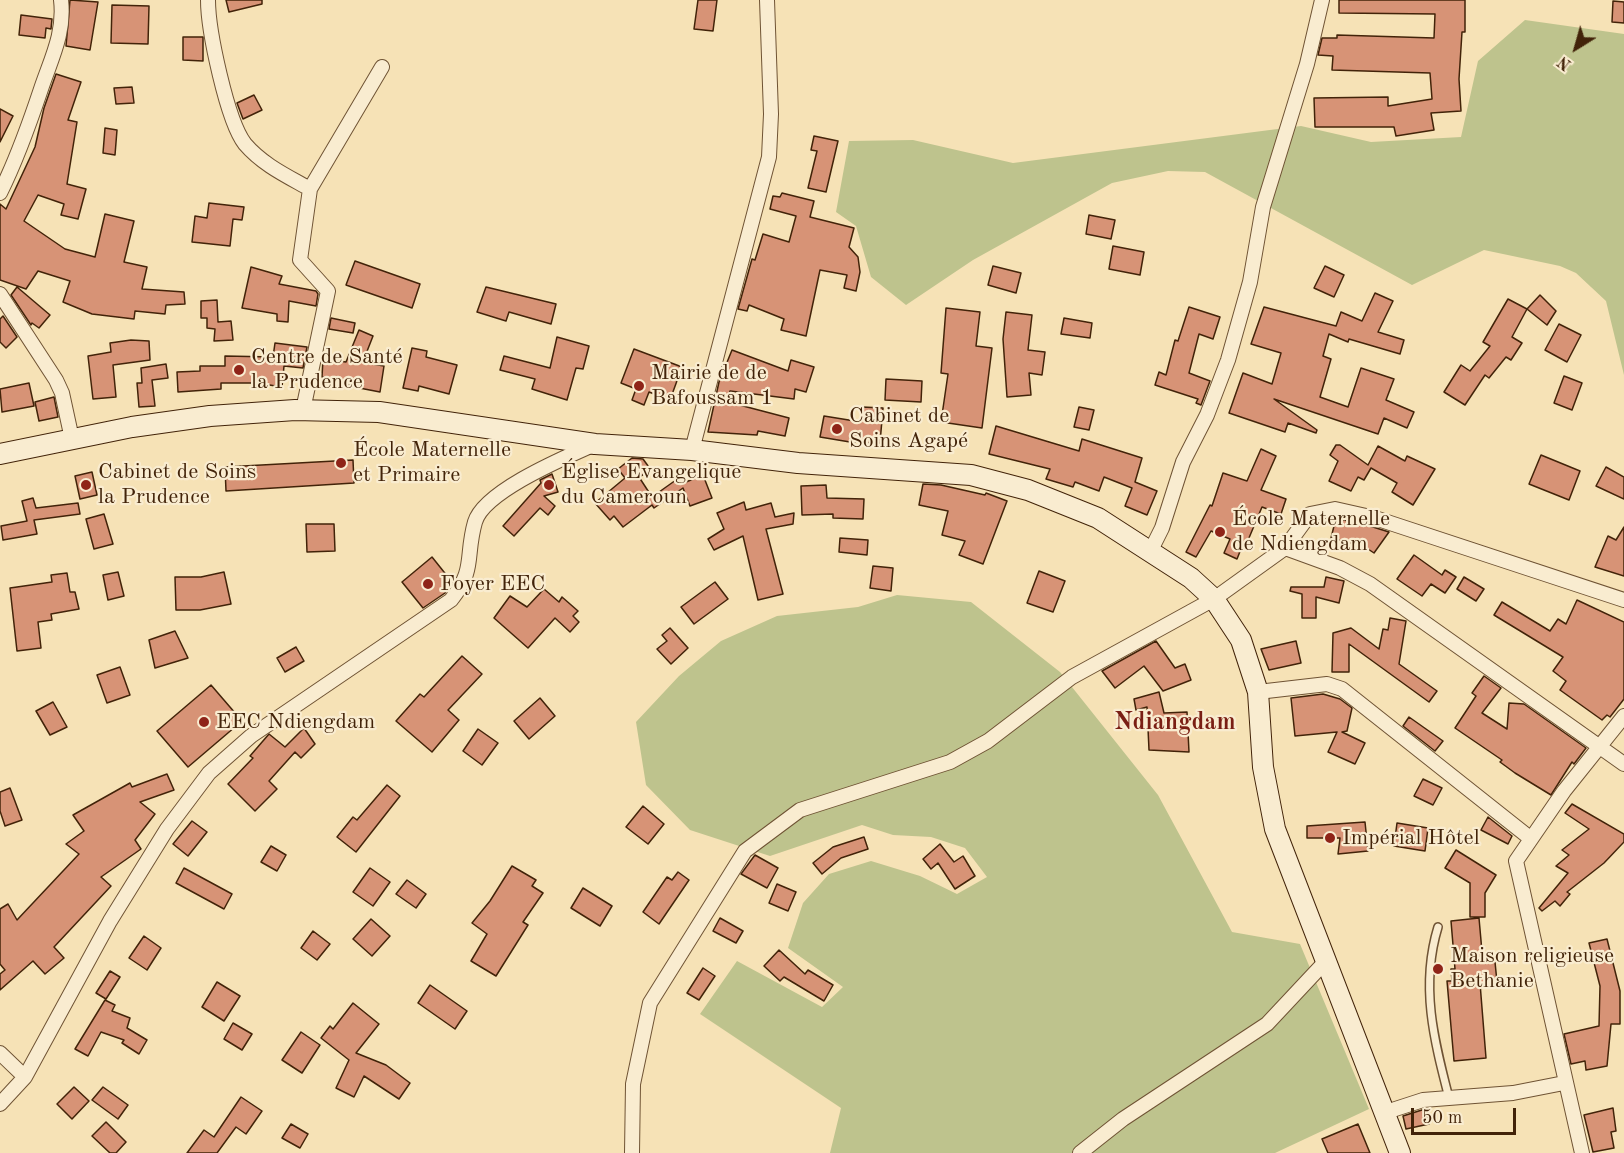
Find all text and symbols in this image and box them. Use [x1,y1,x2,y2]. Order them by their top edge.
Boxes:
north arrow [1546,18,1606,78]
text: N [1555,52,1575,72]
place label: Centre de Santé la Prudence [251,344,403,396]
place label: Mairie de de Bafoussam 1 [651,360,773,412]
marker: Centre de Santé la Prudence [232,363,246,377]
marker: Mairie de de Bafoussam 1 [632,379,646,393]
place label: Cabinet de Soins Agapé [849,403,968,454]
marker: Cabinet de Soins Agapé [830,422,844,436]
place label: École Maternelle et Primaire [353,437,511,488]
marker: École Maternelle et Primaire [334,456,348,470]
place label: Cabinet de Soins la Prudence [98,459,256,511]
place label: Église Evangelique du Cameroun [561,459,741,511]
marker: Cabinet de Soins la Prudence [79,478,93,492]
marker: Église Evangelique du Cameroun [542,478,556,492]
place label: École Maternelle de Ndiengdam [1232,506,1390,558]
marker: École Maternelle de Ndiengdam [1213,525,1227,539]
place label: Foyer EEC [440,571,545,597]
marker: Foyer EEC [421,577,435,591]
place label: EEC Ndiengdam [216,709,375,735]
district label: Ndiangdam [1114,709,1236,737]
marker: EEC Ndiengdam [197,715,211,729]
place label: Impérial Hôtel [1342,825,1480,851]
marker: Impérial Hôtel [1323,831,1337,845]
place label: Maison religieuse Bethanie [1450,943,1614,994]
marker: Maison religieuse Bethanie [1431,962,1445,976]
scale bar [1414,1096,1519,1134]
text: 50 m [1422,1109,1462,1127]

